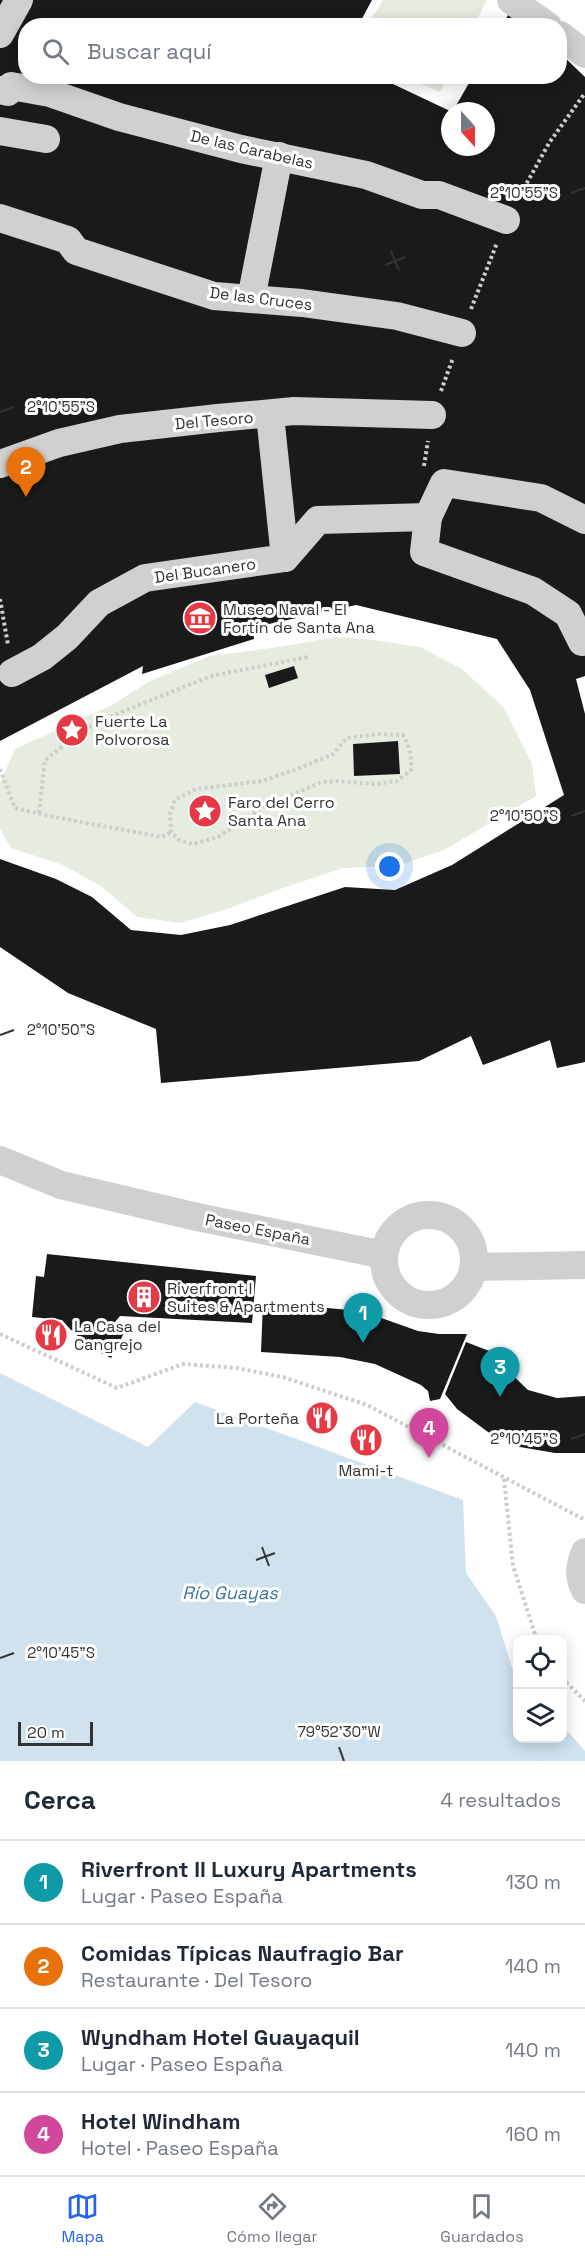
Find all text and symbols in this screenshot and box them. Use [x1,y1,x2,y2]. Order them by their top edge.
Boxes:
search box [18,18,567,84]
icon: search [39,35,72,68]
text: Buscar aquí [87,37,212,65]
north arrow [441,102,495,156]
street label: De las Carabelas [188,125,315,174]
text: 2°10'55"S [490,183,558,202]
street label: De las Cruces [208,282,314,315]
text: 2°10'55"S [27,397,95,416]
street label: Del Tesoro [174,407,254,434]
pin: 2 [6,448,46,497]
street label: Del Bucanero [153,553,257,588]
place label: Museo Naval - El Fortín de Santa Ana [223,599,375,638]
museum icon: Museo Naval - El Fortín de Santa Ana [182,600,218,636]
place label: Fuerte La Polvorosa [95,711,170,750]
place icon: Fuerte La Polvorosa [54,712,90,748]
place label: Faro del Cerro Santa Ana [228,792,335,831]
place icon: Faro del Cerro Santa Ana [187,793,223,829]
text: 2°10'50"S [490,806,558,825]
your location [375,852,404,881]
text: 2°10'50"S [27,1020,95,1039]
street label: Paseo España [204,1209,312,1250]
place label: Riverfront I Suites & Apartments [167,1278,325,1317]
building icon: Riverfront I Suites & Apartments [126,1279,162,1315]
pin: 1 [344,1294,382,1343]
place label: La Casa del Cangrejo [74,1316,161,1355]
restaurant icon: La Casa del Cangrejo [33,1317,69,1353]
pin: 3 [480,1348,520,1397]
restaurant icon: La Porteña [304,1400,340,1436]
place label: La Porteña [216,1408,299,1429]
pin: 4 [410,1408,448,1458]
restaurant icon: Mami-t [348,1422,384,1458]
text: 2°10'45"S [490,1429,558,1448]
place label: Mami-t [339,1460,393,1481]
water label: Río Guayas [182,1581,278,1604]
map controls [513,1635,567,1743]
button: locate [513,1635,567,1689]
text: 2°10'45"S [27,1643,95,1662]
button: layers [513,1689,567,1743]
scale bar [18,1719,93,1746]
text: 20 m [27,1722,65,1743]
text: 79°52'30"W [297,1722,381,1741]
text: Cerca [24,1783,96,1817]
text: 4 resultados [441,1787,561,1813]
text: Riverfront II Luxury Apartments [81,1855,417,1883]
text: 1 [39,1869,48,1895]
text: 130 m [505,1869,561,1895]
text: Lugar · Paseo España [81,1883,283,1909]
text: Comidas Típicas Naufragio Bar [81,1939,404,1967]
text: 2 [38,1953,49,1979]
text: 140 m [505,1953,561,1979]
text: Restaurante · Del Tesoro [81,1967,312,1993]
text: Wyndham Hotel Guayaquil [81,2023,360,2051]
text: 3 [37,2037,50,2063]
text: 140 m [505,2037,561,2063]
text: Lugar · Paseo España [81,2051,283,2077]
text: Hotel Windham [81,2107,240,2135]
text: 4 [37,2121,50,2147]
text: 160 m [505,2121,561,2147]
text: Hotel · Paseo España [81,2135,279,2161]
tab: Mapa [61,2190,104,2247]
tab: Cómo llegar [227,2190,318,2247]
tab: Guardados [440,2190,524,2247]

